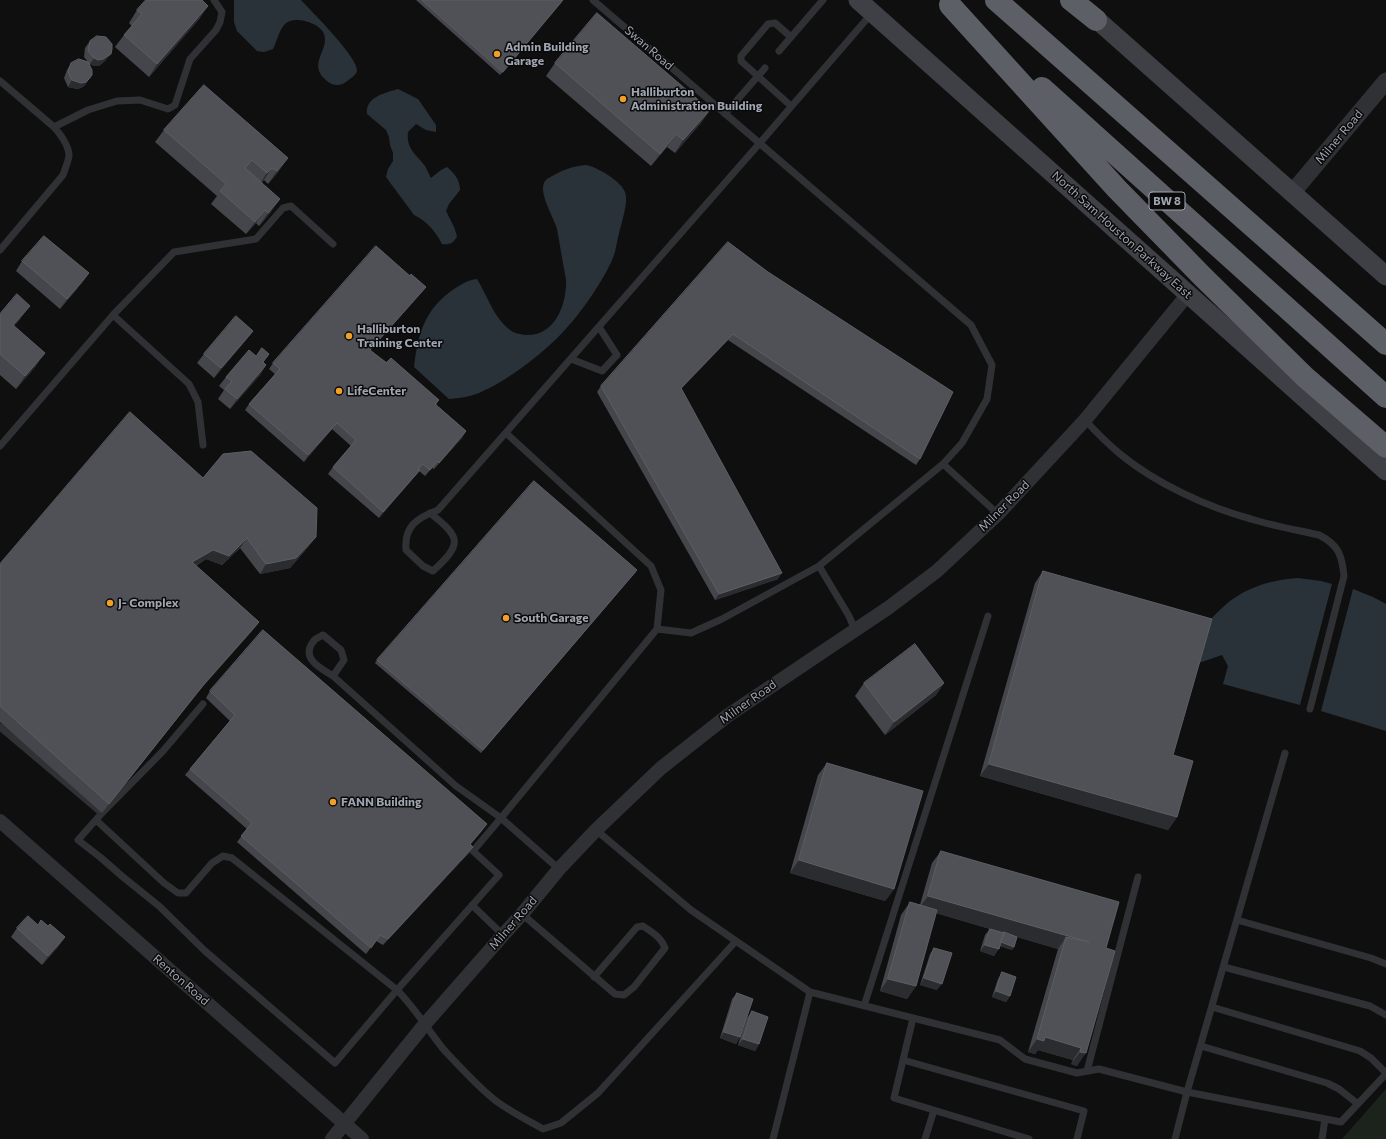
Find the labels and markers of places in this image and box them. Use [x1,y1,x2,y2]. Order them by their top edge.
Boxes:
place label: Admin Building Garage [505,40,589,68]
marker: Admin Building Garage [492,49,502,59]
place label: Halliburton Administration Building [631,85,762,113]
marker: Halliburton Administration Building [618,94,628,104]
place label: Halliburton Training Center [357,322,442,350]
marker: Halliburton Training Center [344,331,354,341]
place label: LifeCenter [347,384,406,398]
marker: LifeCenter [334,386,344,396]
place label: J- Complex [118,596,179,610]
marker: J- Complex [105,598,115,608]
place label: South Garage [514,611,589,625]
marker: South Garage [501,613,511,623]
place label: FANN Building [341,795,422,809]
marker: FANN Building [328,797,338,807]

